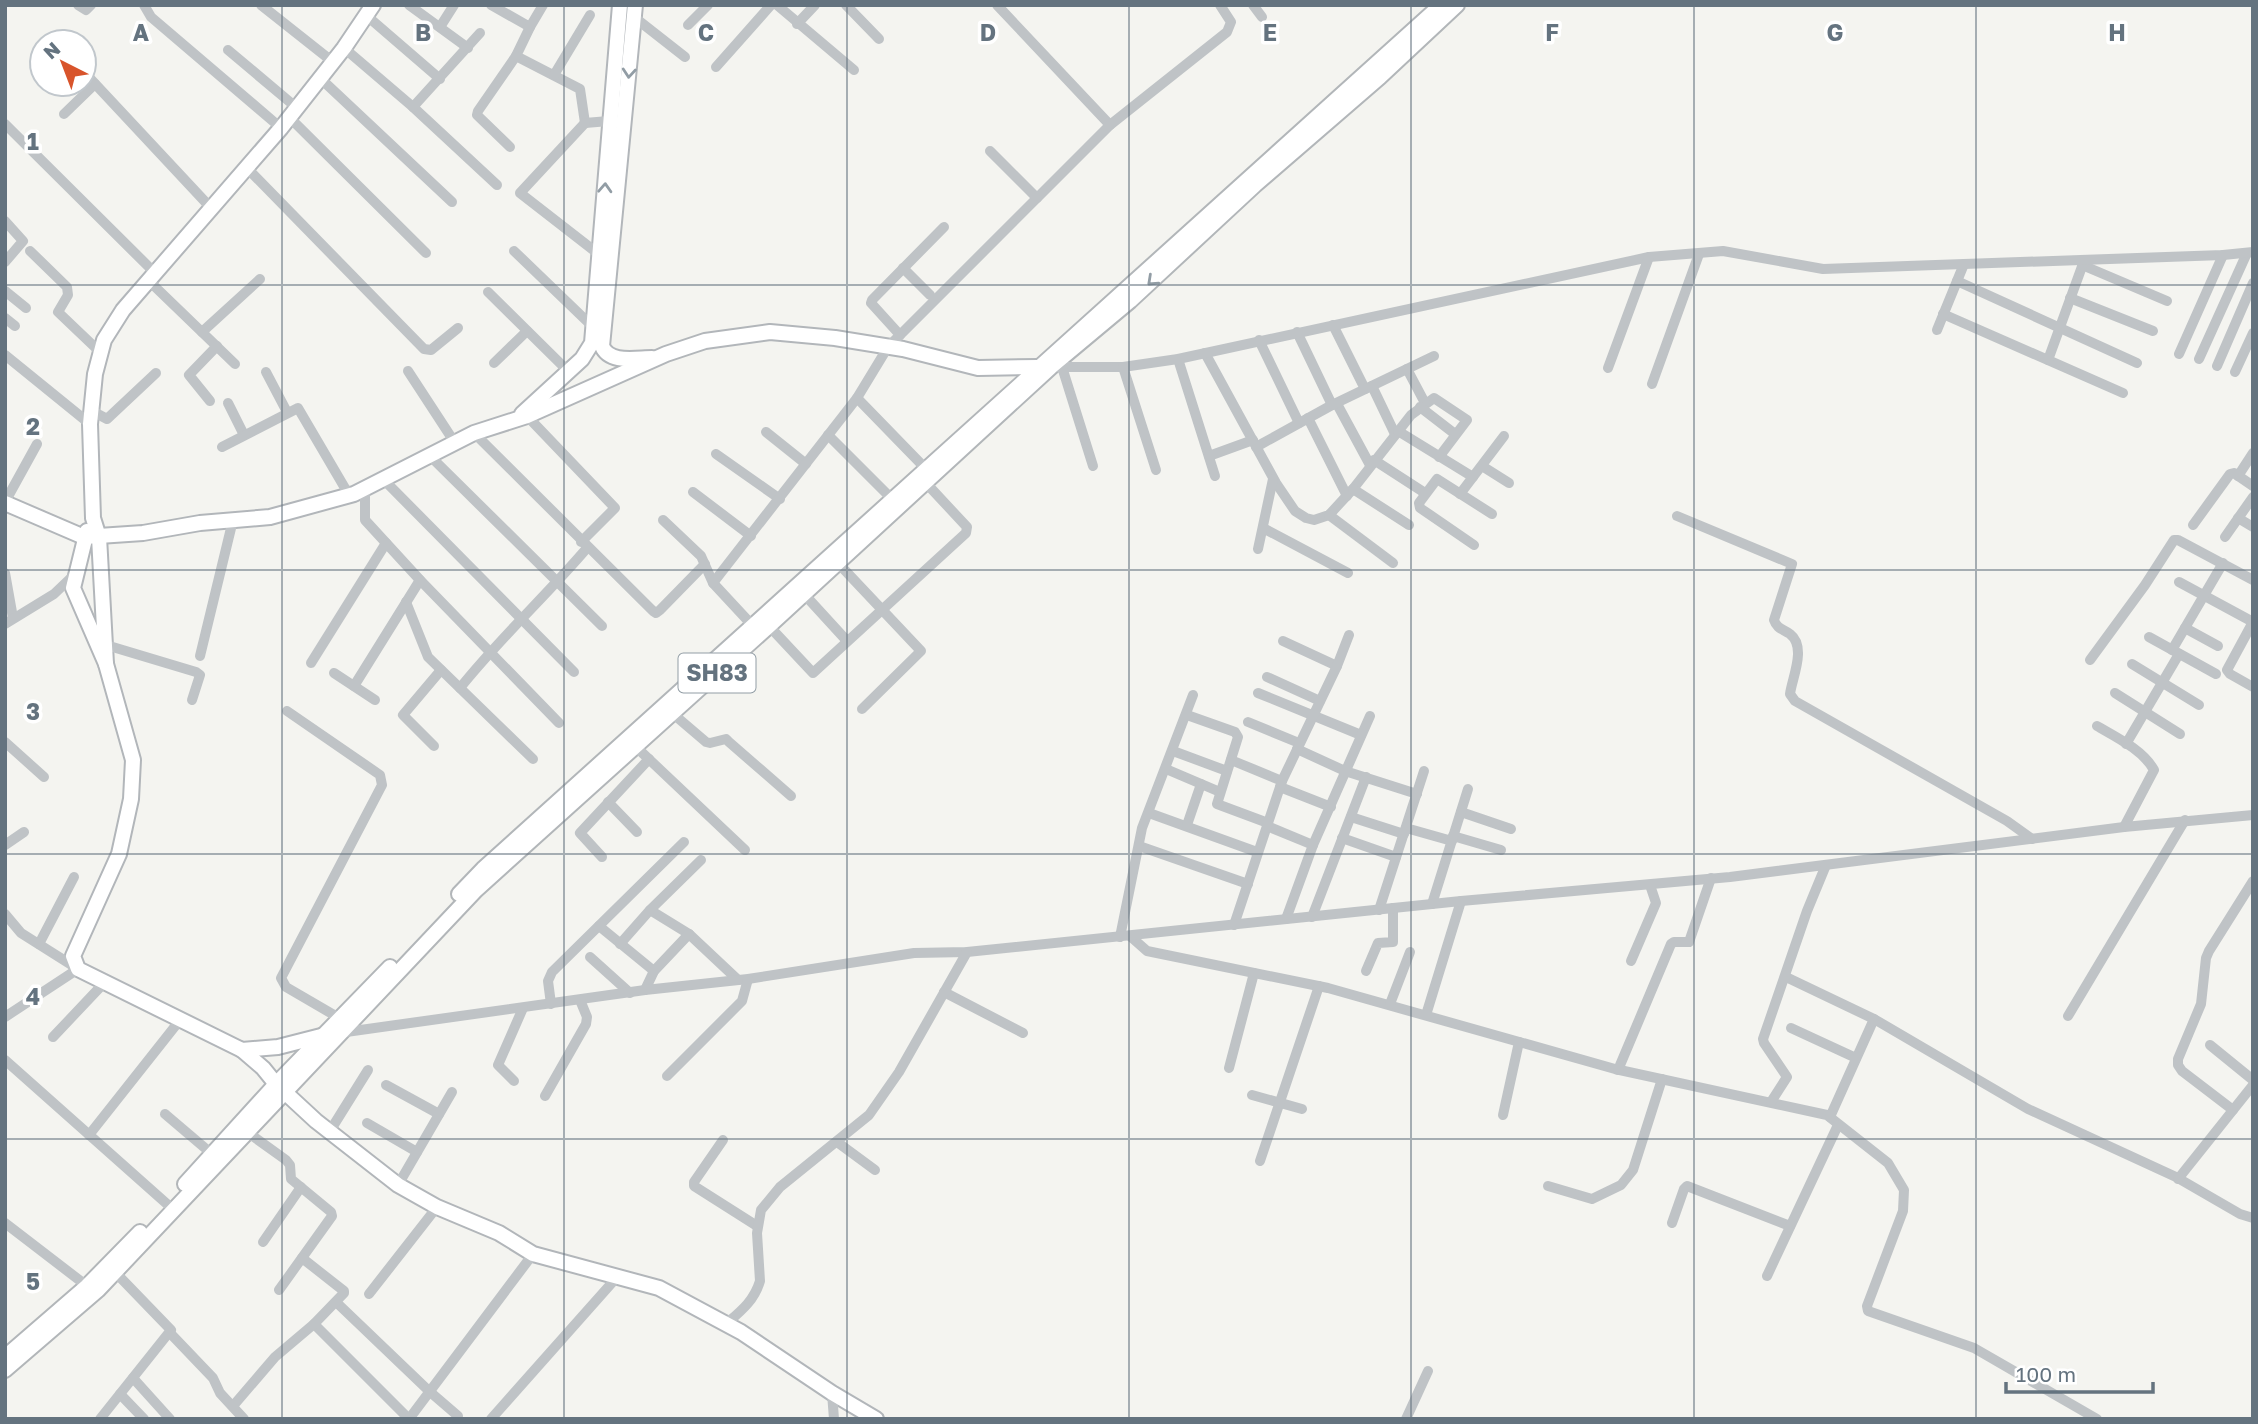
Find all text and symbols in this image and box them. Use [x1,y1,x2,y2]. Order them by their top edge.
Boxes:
text: A [133,18,150,46]
text: B [415,18,431,46]
text: C [698,18,714,46]
text: D [980,18,996,46]
text: E [1263,18,1277,46]
text: F [1545,18,1559,46]
text: G [1827,18,1843,46]
text: H [2108,18,2126,46]
north arrow [28,28,98,98]
text: N [38,37,64,63]
one-way arrow [622,68,637,79]
text: 1 [27,127,39,155]
one-way arrow [597,182,612,193]
one-way arrow [1147,273,1160,285]
text: 2 [26,412,40,440]
road number: SH83 [678,653,756,692]
text: 3 [26,697,40,725]
text: 4 [26,982,40,1010]
text: 5 [26,1267,40,1295]
scale bar [2006,1350,2153,1394]
text: 100 m [2016,1361,2076,1387]

